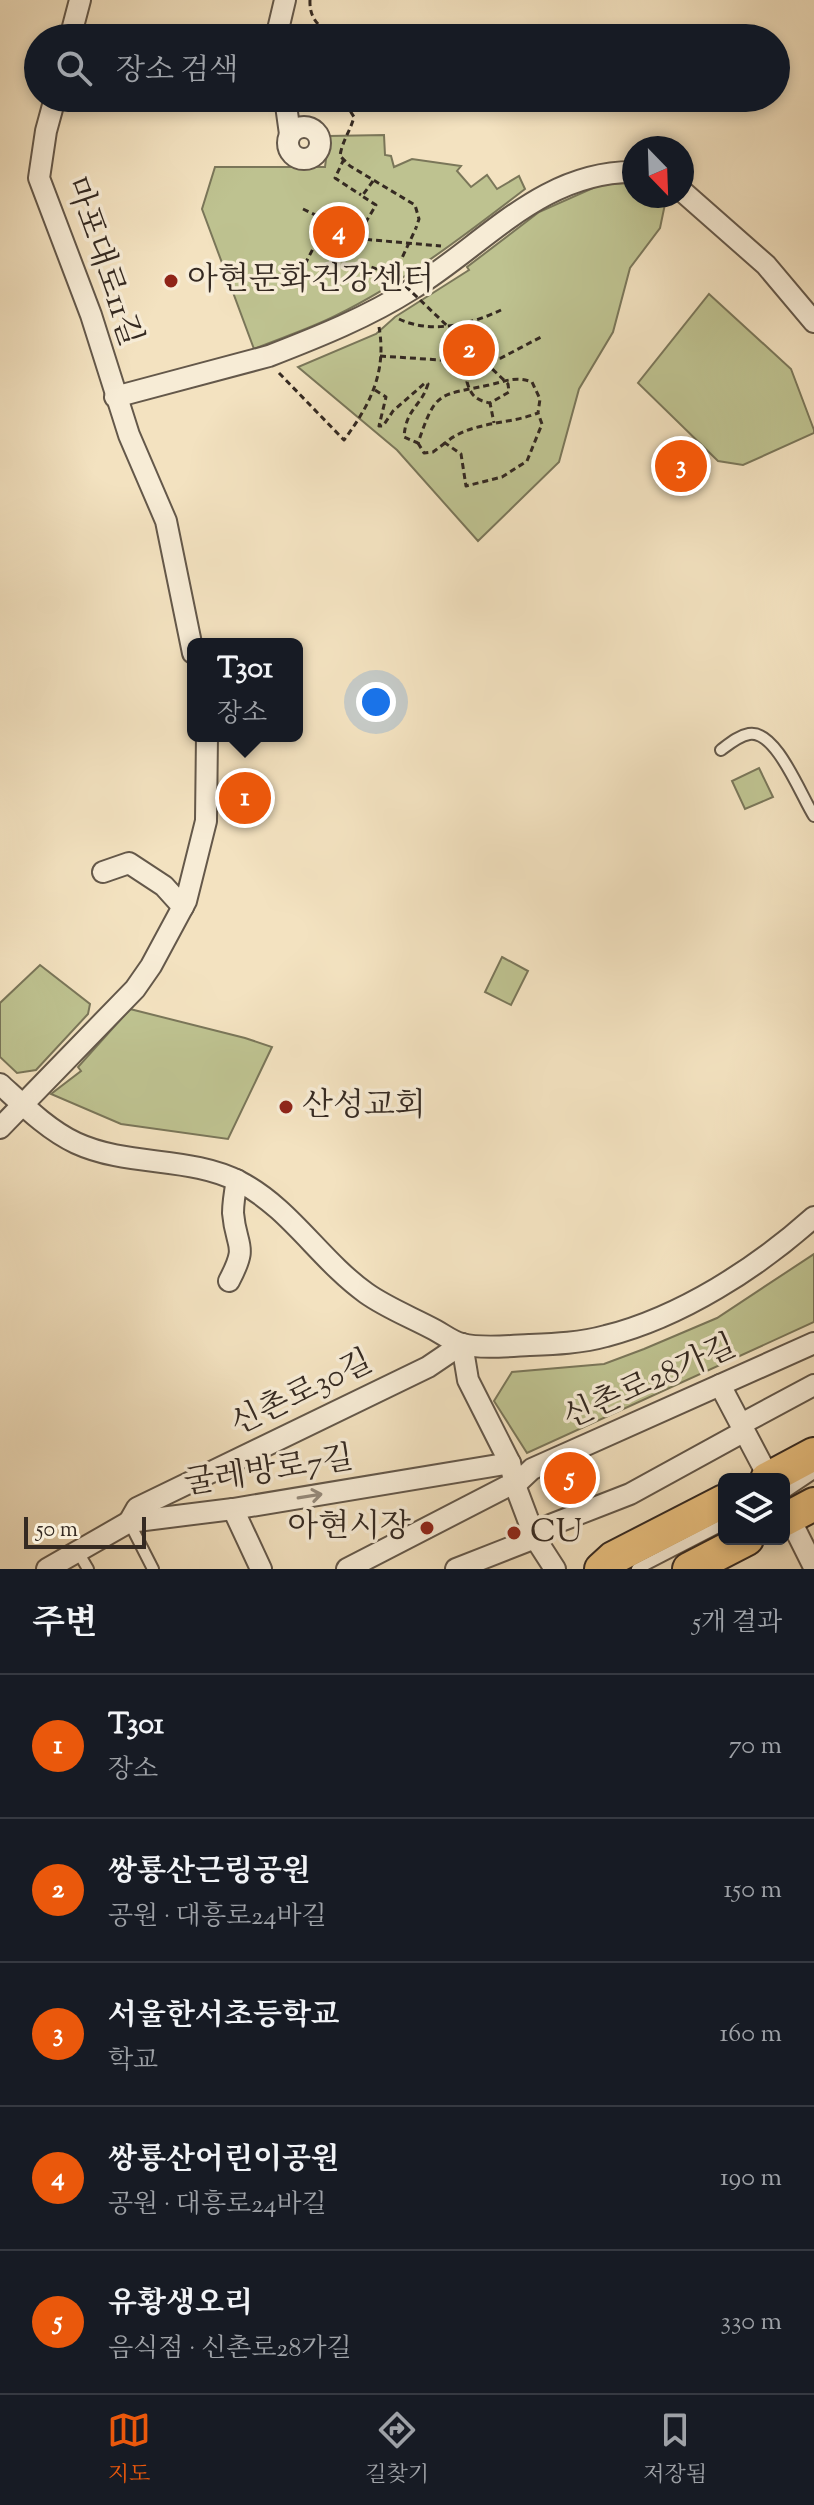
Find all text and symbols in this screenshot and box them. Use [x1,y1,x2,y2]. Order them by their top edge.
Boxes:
search box [24,24,790,112]
icon: search [52,46,96,90]
text: 장소 검색 [116,50,238,93]
north arrow [622,136,694,208]
street label: 마포대로11길 [52,171,152,353]
pin: 4 [313,202,365,262]
place label: 아현문화건강센터 [187,258,434,304]
marker: 아현문화건강센터 [162,272,180,290]
pin: 2 [443,320,495,380]
pin: 3 [655,436,707,496]
popup [187,638,303,742]
text: T301 [217,648,273,691]
your location [356,682,396,722]
text: 장소 [217,696,267,733]
pin: 1 [219,768,271,828]
place label: 산성교회 [302,1084,426,1130]
marker: 산성교회 [277,1098,295,1116]
street label: 신촌로28가길 [556,1324,744,1442]
street label: 신촌로30길 [223,1340,381,1448]
street label: 굴레방로7길 [181,1436,357,1508]
pin: 5 [544,1448,596,1508]
map controls [718,1473,790,1545]
button: layers [718,1473,790,1545]
one-way arrow [297,1488,322,1503]
place label: 아현시장 [287,1505,411,1551]
place label: CU [530,1510,582,1556]
scale bar [24,1513,146,1549]
text: 50 m [36,1515,78,1547]
marker: 아현시장 [418,1519,436,1537]
marker: CU [505,1524,523,1542]
text: 주변 [32,1600,98,1649]
text: 5개 결과 [692,1605,782,1642]
text: T301 [108,1704,164,1747]
text: 1 [54,1728,62,1765]
text: 70 m [729,1728,782,1765]
text: 장소 [108,1752,158,1789]
text: 쌍룡산근링공원 [108,1851,311,1894]
text: 2 [52,1872,64,1909]
text: 150 m [723,1872,782,1909]
text: 공원 · 대흥로24바길 [108,1899,327,1936]
text: 서울한서초등학교 [108,1995,340,2038]
text: 3 [53,2016,63,2053]
text: 160 m [719,2016,782,2053]
text: 학교 [108,2043,158,2080]
text: 쌍룡산어린이공원 [108,2139,340,2182]
text: 4 [51,2160,65,2197]
text: 190 m [720,2160,782,2197]
text: 공원 · 대흥로24바길 [108,2187,327,2224]
text: 유황생오리 [108,2283,253,2326]
text: 5 [54,2304,62,2341]
text: 330 m [720,2304,782,2341]
text: 음식점 · 신촌로28가길 [108,2331,352,2368]
tab: 지도 [107,2408,151,2492]
tab: 길찾기 [365,2408,429,2492]
tab: 저장됨 [643,2408,707,2492]

